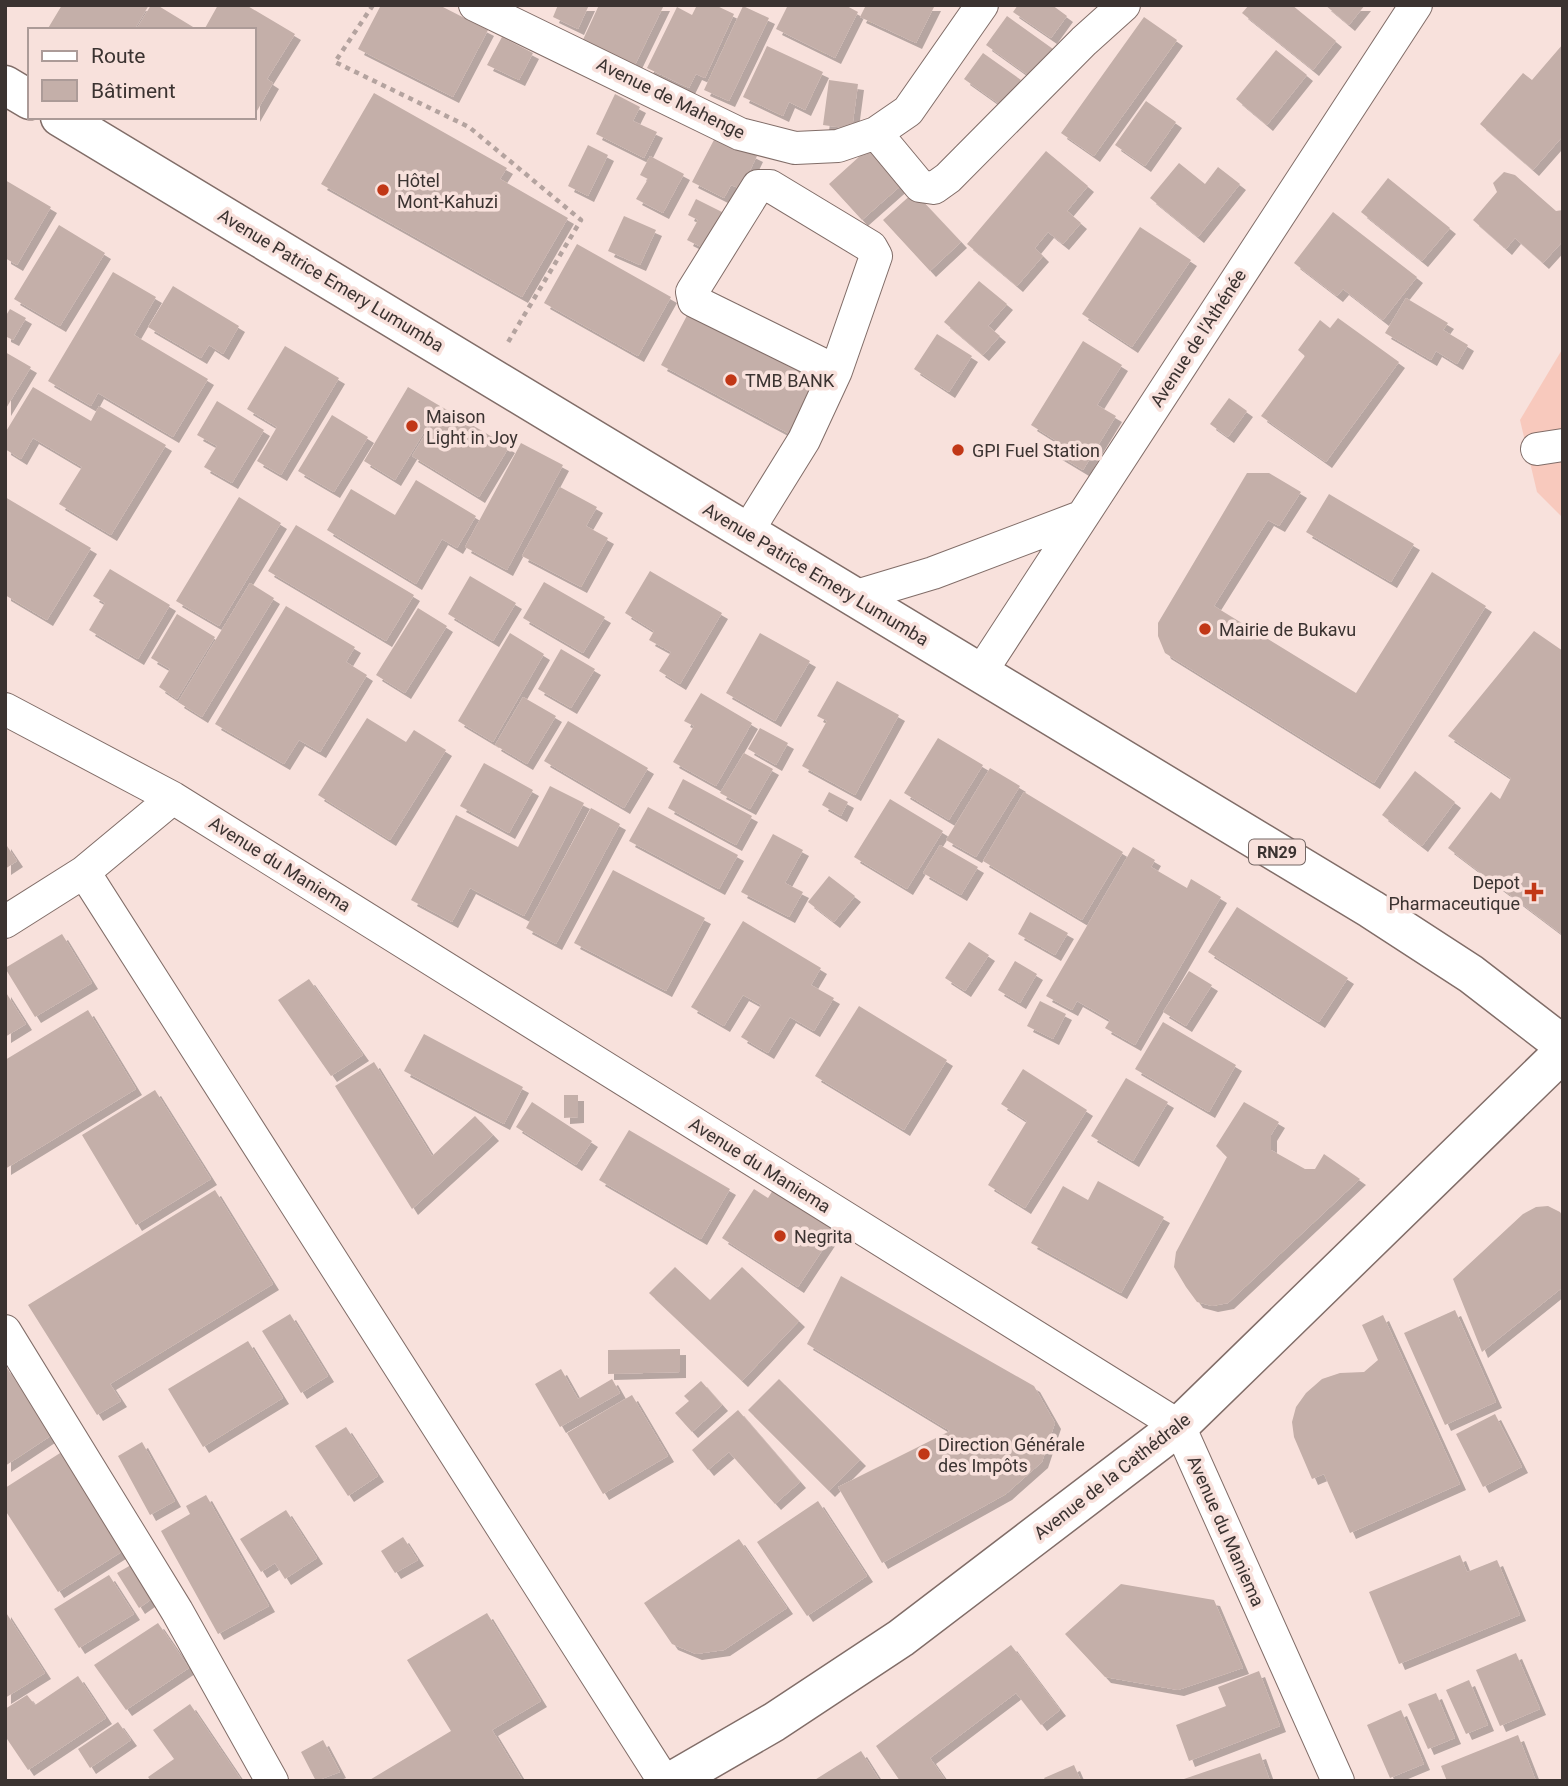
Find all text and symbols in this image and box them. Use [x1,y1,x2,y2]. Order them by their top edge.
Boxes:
legend [28,28,256,119]
text: Route [91,44,146,68]
street label: Avenue de Mahenge [594,53,748,143]
text: Bâtiment [91,79,176,103]
place label: Hôtel Mont-Kahuzi [397,170,498,212]
marker: Hôtel Mont-Kahuzi [375,182,391,198]
street label: Avenue Patrice Emery Lumumba [214,204,448,356]
street label: Avenue de l'Athénée [1146,265,1250,411]
place label: TMB BANK [745,370,835,391]
marker: TMB BANK [723,372,739,388]
place label: Maison Light in Joy [426,406,518,448]
marker: Maison Light in Joy [404,418,420,434]
place label: GPI Fuel Station [972,440,1100,461]
marker: GPI Fuel Station [950,442,966,458]
street label: Avenue Patrice Emery Lumumba [699,498,933,650]
place label: Mairie de Bukavu [1219,619,1356,640]
marker: Mairie de Bukavu [1197,621,1213,637]
street label: Avenue du Maniema [205,812,355,916]
road number: RN29 [1249,839,1305,864]
place label: Depot Pharmaceutique [1388,872,1520,914]
marker: Depot Pharmaceutique [1526,884,1542,900]
street label: Avenue du Maniema [685,1113,835,1217]
place label: Negrita [794,1226,853,1247]
marker: Negrita [772,1228,788,1244]
street label: Avenue de la Cathédrale [1030,1408,1194,1544]
place label: Direction Générale des Impôts [938,1434,1085,1476]
marker: Direction Générale des Impôts [916,1446,932,1462]
street label: Avenue du Maniema [1183,1452,1269,1610]

